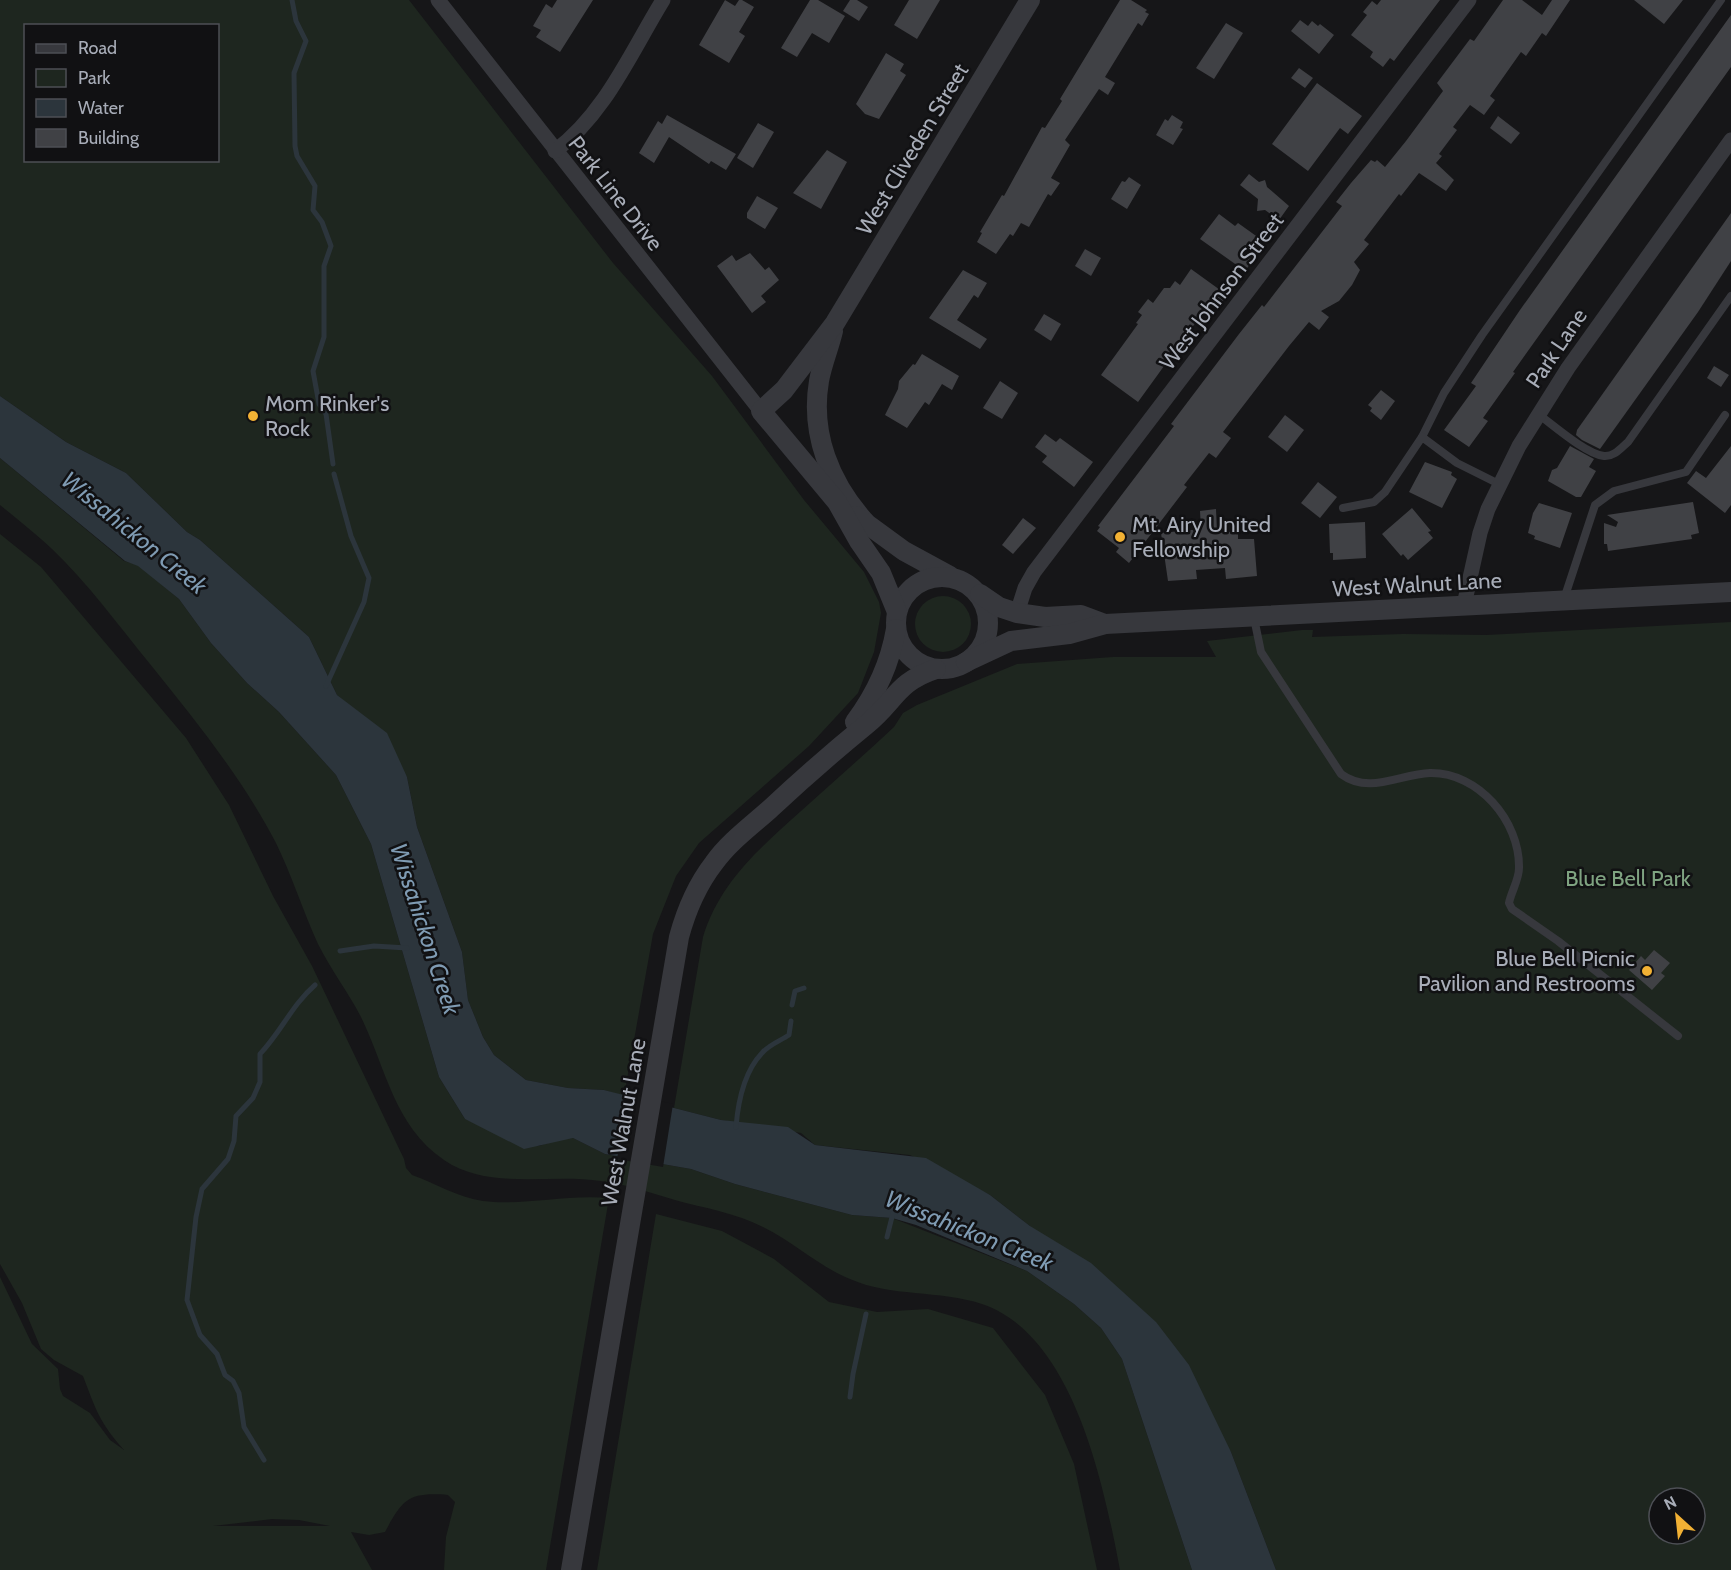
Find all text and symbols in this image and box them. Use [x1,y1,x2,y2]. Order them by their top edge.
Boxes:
legend [24,24,219,162]
text: Road [78,37,117,59]
street label: West Cliveden Street [851,58,975,240]
text: Park [78,67,111,89]
text: Water [78,97,124,119]
text: Building [78,127,140,149]
street label: Park Line Drive [562,131,669,256]
street label: West Johnson Street [1154,207,1289,375]
street label: Park Lane [1520,304,1593,393]
place label: Mom Rinker's Rock [265,390,389,442]
marker: Mom Rinker's Rock [246,409,260,423]
water label: Wissahickon Creek [56,465,213,601]
place label: Mt. Airy United Fellowship [1132,511,1271,563]
marker: Mt. Airy United Fellowship [1113,530,1127,544]
street label: West Walnut Lane [1332,567,1502,602]
water label: Wissahickon Creek [384,839,467,1019]
park label: Blue Bell Park [1565,865,1691,892]
place label: Blue Bell Picnic Pavilion and Restrooms [1418,945,1635,997]
marker: Blue Bell Picnic Pavilion and Restrooms [1640,964,1654,978]
street label: West Walnut Lane [595,1036,652,1208]
water label: Wissahickon Creek [881,1184,1058,1278]
north arrow [1647,1486,1707,1546]
text: N [1661,1492,1680,1514]

